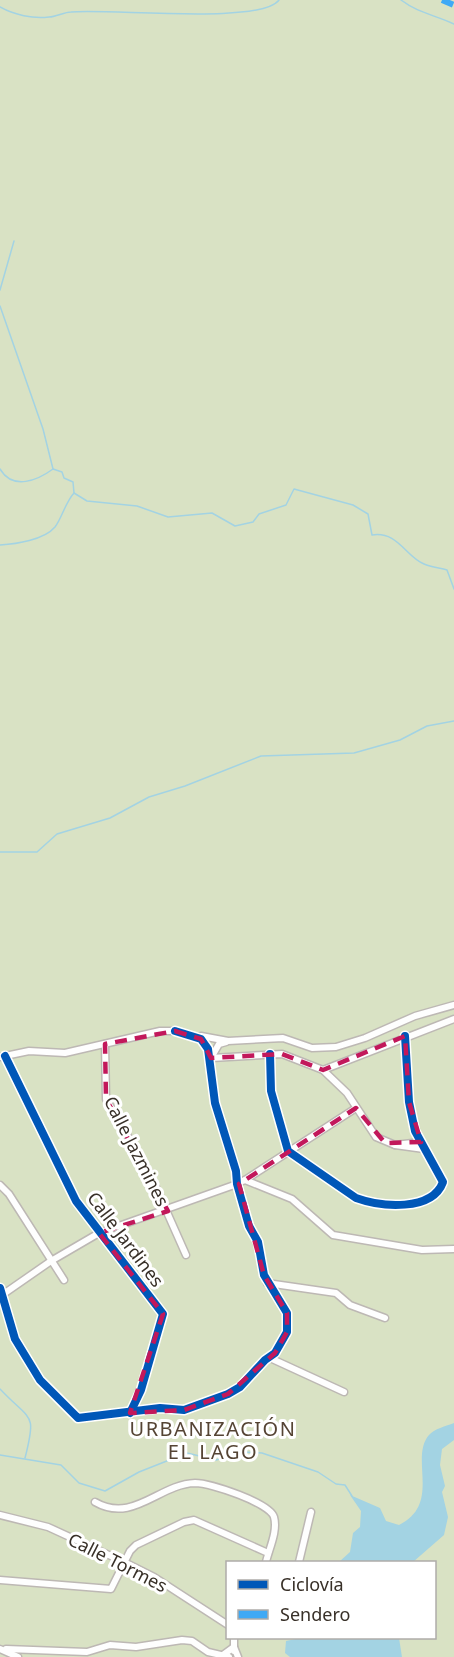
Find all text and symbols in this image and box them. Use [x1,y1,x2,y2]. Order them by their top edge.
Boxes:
street label: Calle Jazmines [99,1092,175,1210]
street label: Calle Jardines [82,1187,170,1291]
district label: URBANIZACIÓN EL LAGO [130,1415,296,1465]
street label: Calle Tormes [64,1527,172,1597]
legend [226,1561,436,1639]
text: Ciclovía [280,1572,344,1596]
text: Sendero [280,1602,350,1626]

